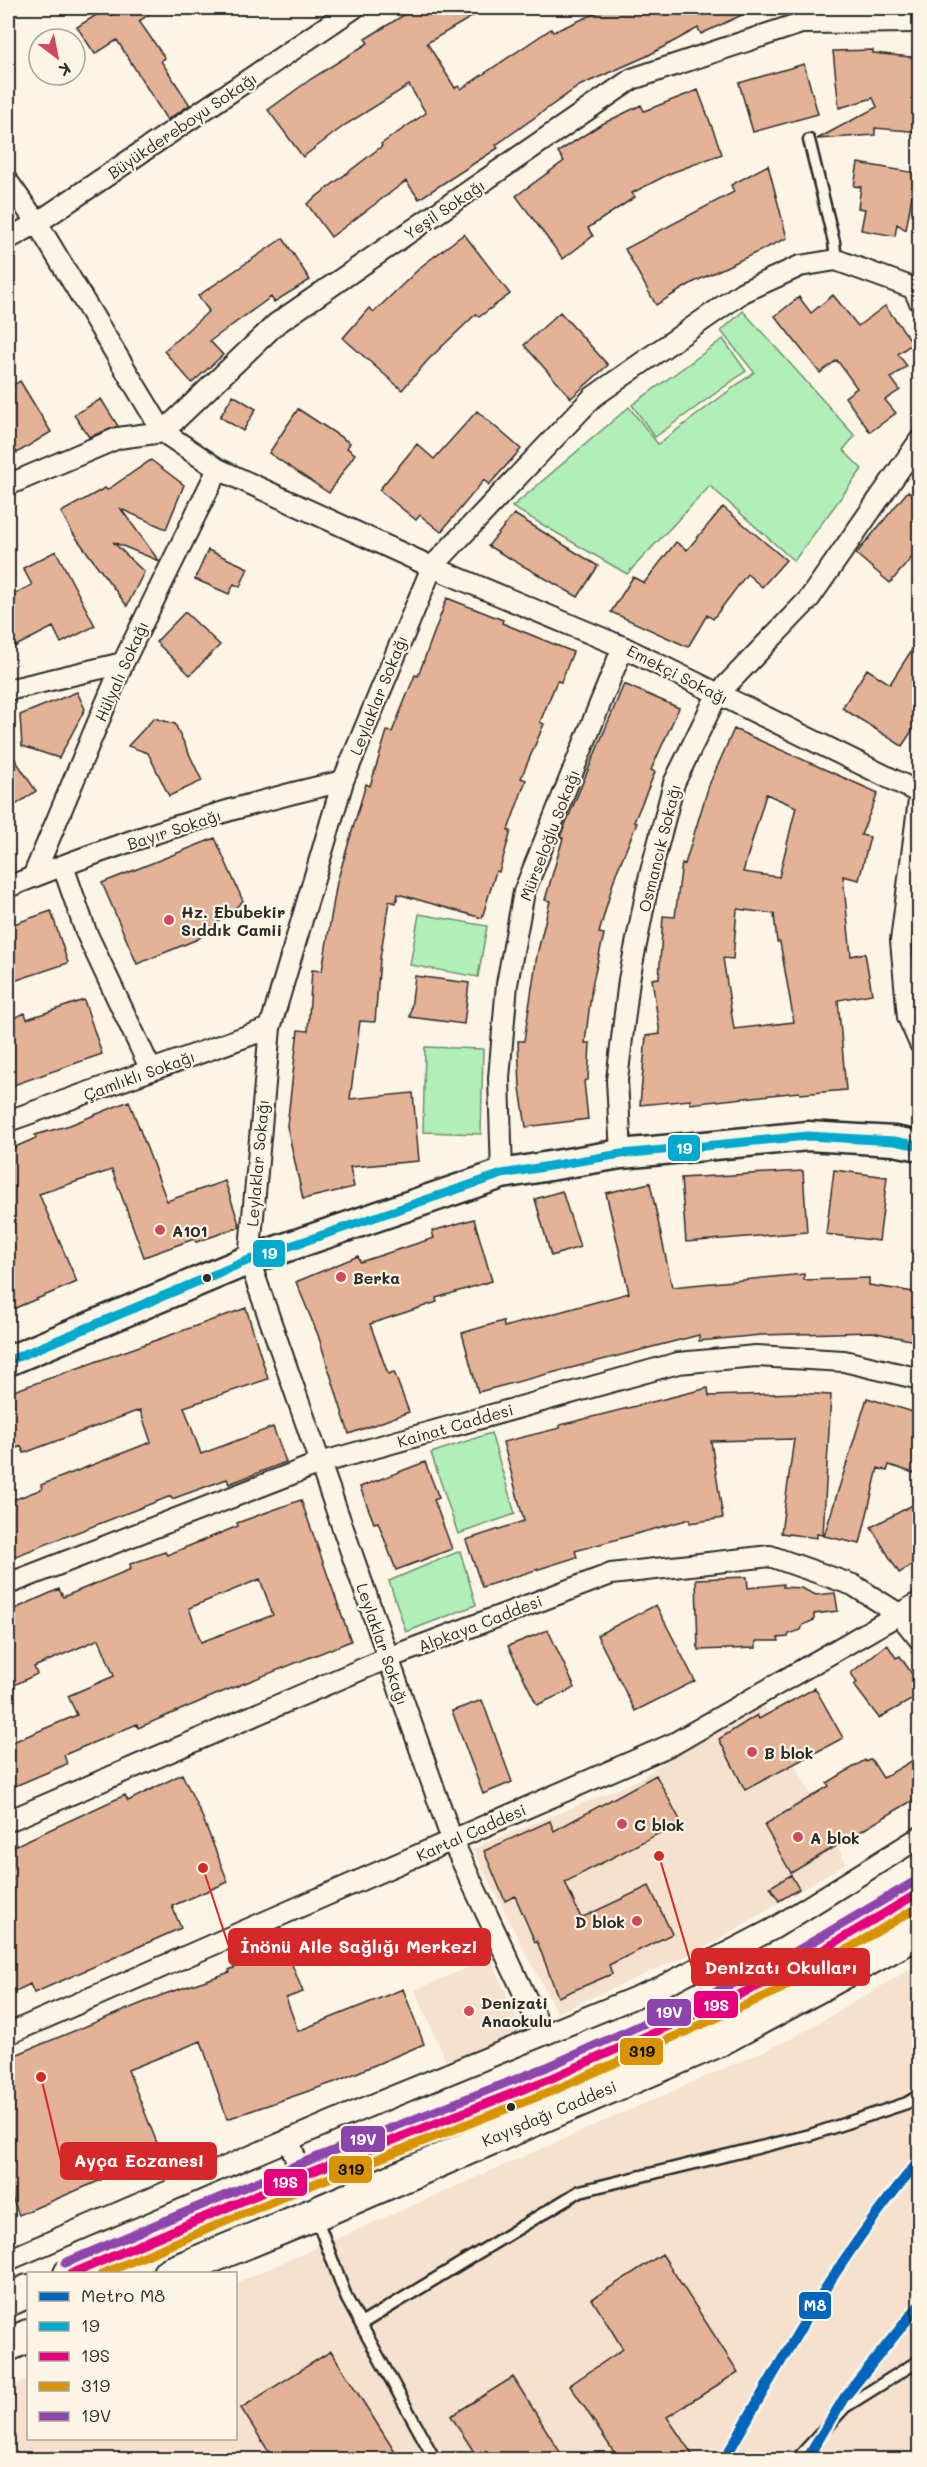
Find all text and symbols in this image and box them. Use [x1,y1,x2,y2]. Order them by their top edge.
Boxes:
north arrow [27,27,87,87]
text: K [55,58,75,82]
street label: Büyükdereboyu Sokağı [103,67,261,183]
street label: Yeşil Sokağı [399,174,489,244]
street label: Hülyalı Sokağı [89,617,153,725]
street label: Leylaklar Sokağı [344,632,412,758]
street label: Emekçi Sokağı [624,639,732,709]
street label: Mürseloğlu Sokağı [514,766,584,904]
street label: Osmancık Sokağı [633,782,685,914]
street label: Bayır Sokağı [124,804,224,854]
place label: Hz. Ebubekir Sıddık Camii [181,901,285,940]
marker: Hz. Ebubekir Sıddık Camii [162,913,176,927]
street label: Çamlıklı Sokağı [80,1045,198,1105]
street label: Leylaklar Sokağı [241,1099,273,1227]
line badge: 19 [667,1134,701,1162]
text: 19 [676,1137,693,1158]
place label: A101 [172,1220,208,1241]
marker: A101 [153,1223,167,1237]
line badge: 19 [252,1239,286,1268]
text: 19 [261,1242,278,1263]
place label: Berka [353,1267,400,1288]
marker: Berka [334,1270,348,1284]
unlabelled marker [201,1272,213,1284]
street label: Kainat Caddesi [395,1398,515,1452]
street label: Leylaklar Sokağı [352,1580,414,1708]
street label: Alpkaya Caddesi [415,1590,545,1656]
place label: B blok [764,1742,813,1763]
marker: B blok [745,1745,759,1759]
street label: Kartal Caddesi [413,1798,529,1866]
place label: C blok [634,1814,684,1835]
marker: C blok [615,1817,629,1831]
place label: A blok [810,1827,860,1848]
marker: A blok [791,1830,805,1844]
place label: D blok [575,1911,625,1932]
marker: D blok [630,1914,644,1928]
callout: İnönü Aile Sağlığı Merkezi [229,1929,490,1965]
text: İnönü Aile Sağlığı Merkezi [240,1934,478,1958]
callout: Denizatı Okulları [692,1949,869,1985]
text: Denizatı Okulları [704,1955,858,1979]
line badge: 19S [693,1990,739,2019]
place label: Denizati Anaokulu [481,1992,552,2031]
text: 19S [703,1994,729,2015]
line badge: 19V [646,1998,692,2027]
text: 19V [655,2001,683,2022]
marker: Denizati Anaokulu [462,2004,476,2018]
line badge: 319 [619,2037,664,2066]
text: 319 [629,2040,656,2061]
street label: Kayışdağı Caddesi [478,2075,620,2151]
unlabelled marker [505,2101,517,2113]
line badge: 19V [340,2125,386,2153]
text: 19V [349,2128,377,2149]
callout: Ayça Eczanesi [61,2143,216,2179]
text: Ayça Eczanesi [74,2148,204,2172]
line badge: 319 [328,2155,373,2184]
text: 319 [338,2158,365,2179]
line badge: 19S [263,2168,308,2197]
text: 19S [272,2171,298,2192]
legend [27,2272,237,2440]
text: Metro M8 [81,2283,165,2307]
line badge: M8 [798,2291,832,2320]
text: M8 [804,2294,827,2315]
text: 19 [81,2313,100,2337]
text: 19S [81,2343,110,2367]
text: 319 [81,2373,111,2397]
text: 19V [81,2403,111,2427]

